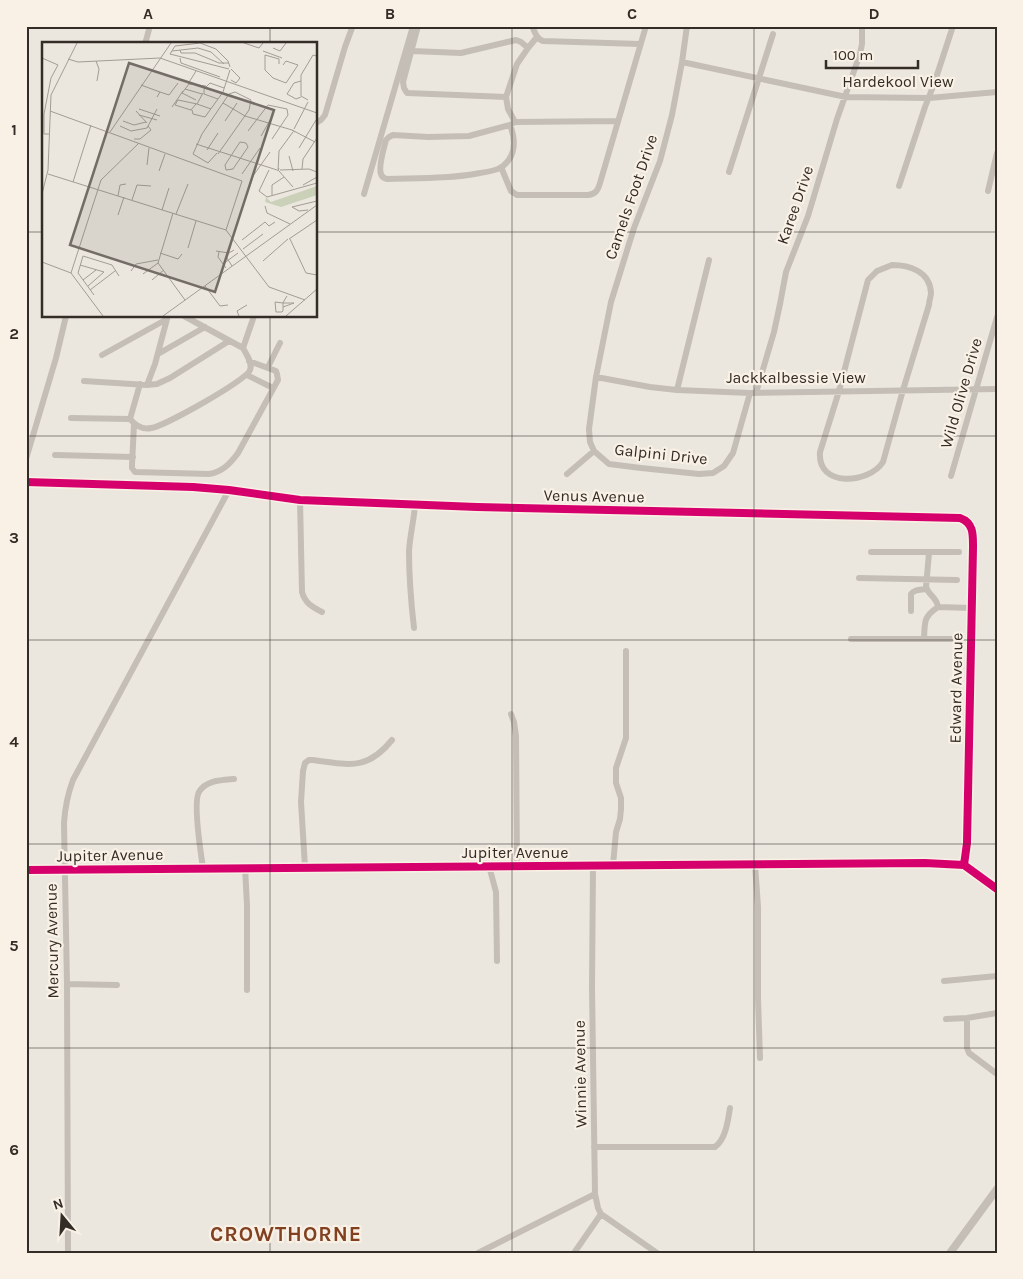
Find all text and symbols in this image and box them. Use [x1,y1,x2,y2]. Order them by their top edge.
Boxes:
text: A [143,4,153,23]
text: B [385,4,395,23]
text: C [627,4,637,23]
text: D [869,4,880,23]
scale bar [826,38,918,70]
inset map [42,42,318,318]
text: 100 m [833,46,873,64]
street label: Hardekool View [842,72,954,91]
text: 1 [11,120,17,139]
street label: Camels Foot Drive [601,132,661,262]
street label: Karee Drive [773,163,817,247]
text: 2 [9,324,19,343]
street label: Wild Olive Drive [936,336,986,450]
street label: Jackkalbessie View [726,368,866,387]
street label: Galpini Drive [614,440,708,468]
street label: Venus Avenue [543,486,645,506]
text: 3 [9,528,19,547]
street label: Edward Avenue [946,633,966,743]
text: 4 [9,732,19,751]
street label: Jupiter Avenue [462,843,568,862]
street label: Jupiter Avenue [56,845,164,865]
street label: Mercury Avenue [41,883,63,999]
text: 5 [9,936,19,955]
street label: Winnie Avenue [570,1020,590,1128]
text: 6 [9,1140,19,1159]
north arrow [38,1192,88,1242]
text: N [51,1194,66,1214]
district label: CROWTHORNE [210,1222,362,1246]

